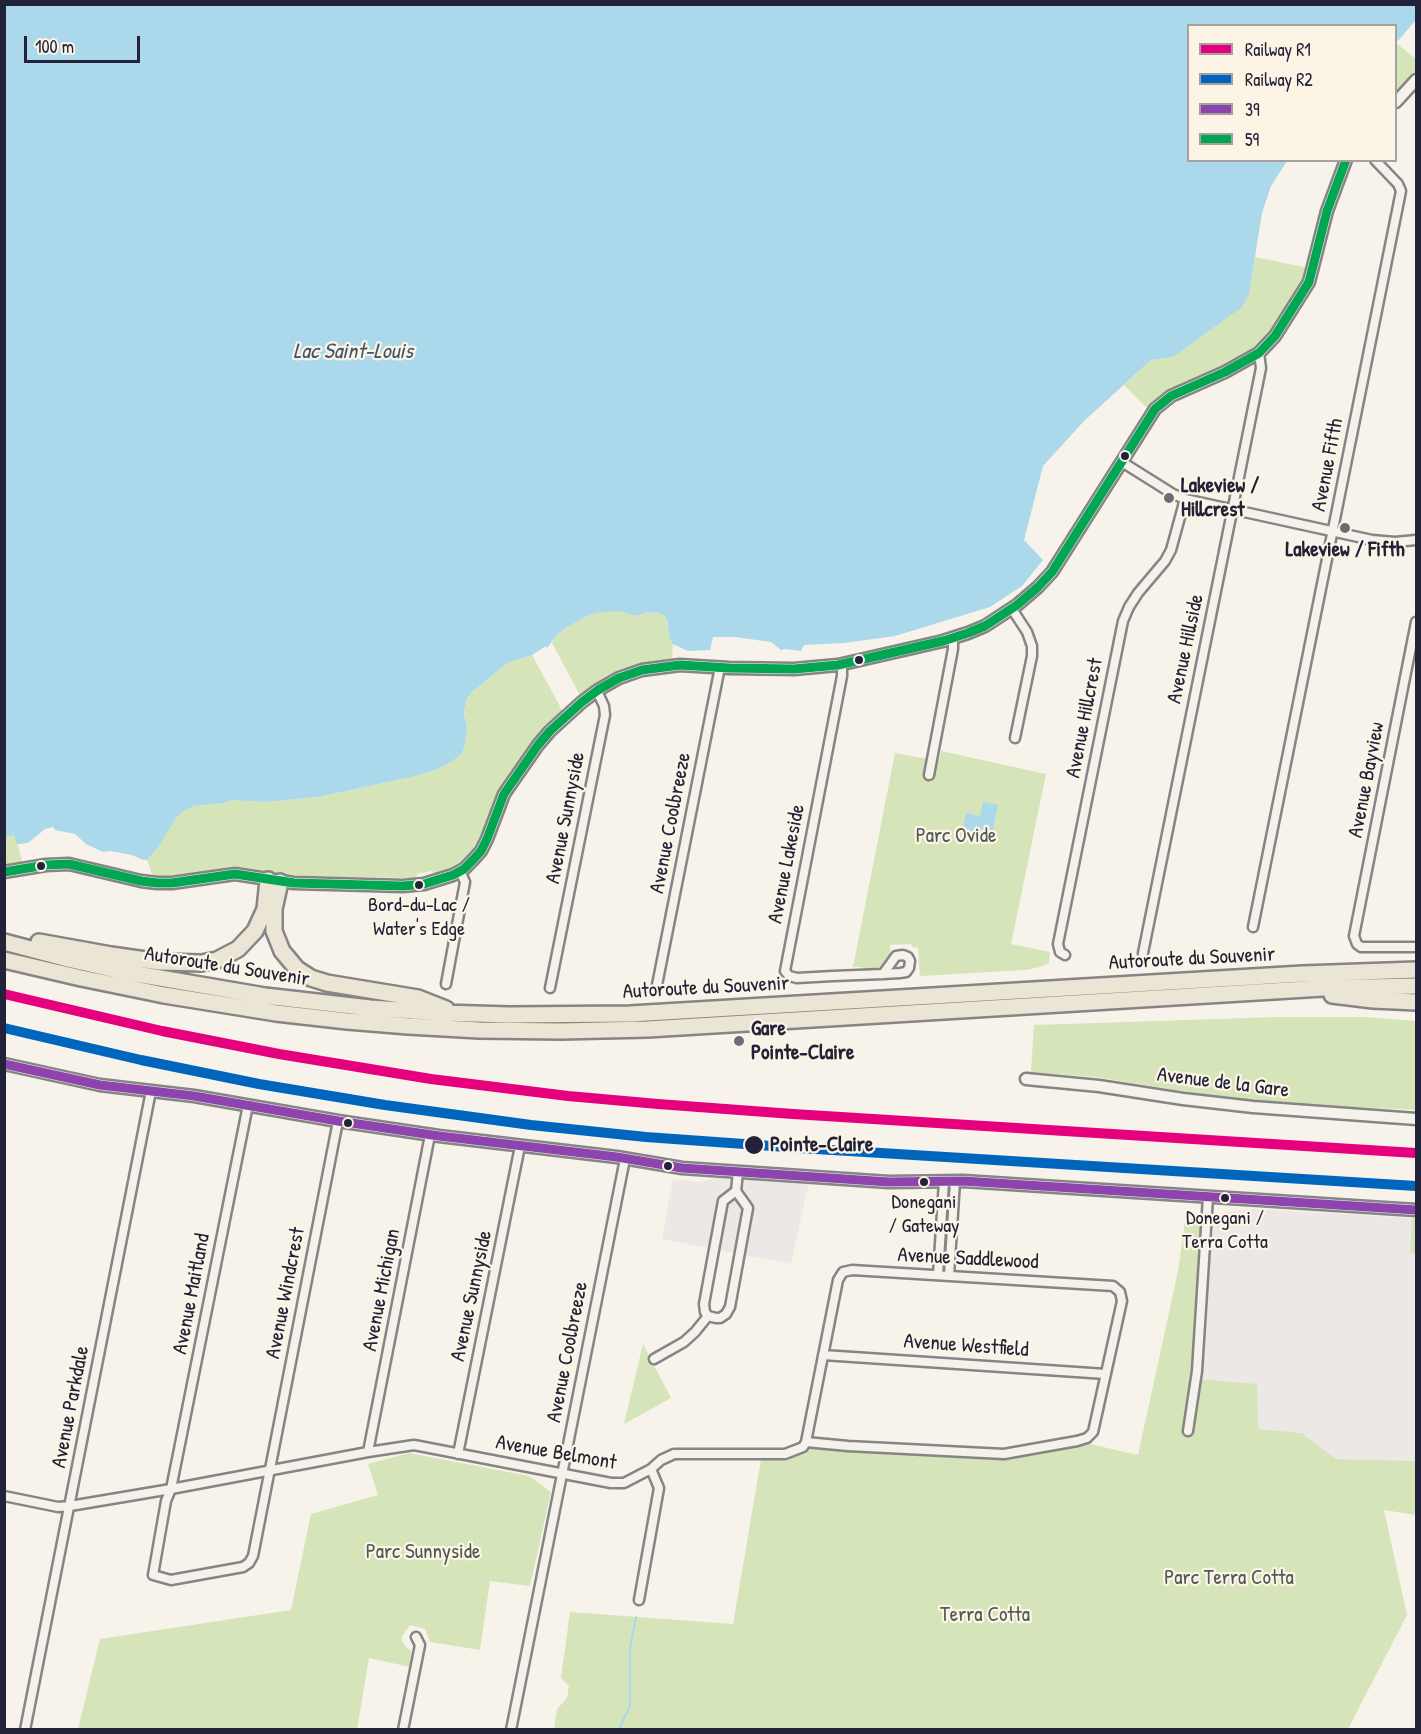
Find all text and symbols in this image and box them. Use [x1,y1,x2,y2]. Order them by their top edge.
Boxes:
scale bar [27,24,142,62]
legend [1187,24,1397,162]
text: 100 m [35,34,74,59]
text: Railway R1 [1245,37,1311,62]
text: Railway R2 [1245,67,1313,92]
text: 39 [1245,97,1260,122]
text: 59 [1245,127,1259,152]
water label: Lac Saint-Louis [293,339,413,365]
street label: Avenue Fifth [1307,416,1349,514]
unlabelled marker [1119,450,1131,462]
place label: Lakeview / Hillcrest [1181,473,1259,523]
marker: Lakeview / Hillcrest [1162,491,1176,505]
marker: Lakeview / Fifth [1338,521,1352,535]
place label: Lakeview / Fifth [1285,537,1405,563]
street label: Avenue Hillside [1162,592,1210,706]
unlabelled marker [853,654,865,666]
street label: Avenue Hillcrest [1061,656,1109,780]
street label: Avenue Bayview [1343,720,1391,840]
street label: Avenue Sunnyside [541,750,591,886]
street label: Avenue Coolbreeze [645,750,697,896]
street label: Avenue Lakeside [763,802,811,926]
park label: Parc Ovide [916,823,996,849]
unlabelled marker [35,860,47,872]
marker: Bord-du-Lac / Water's Edge [413,879,425,891]
place label: Bord-du-Lac / Water's Edge [368,894,470,941]
street label: Autoroute du Souvenir [143,942,311,992]
street label: Autoroute du Souvenir [1108,942,1276,976]
street label: Autoroute du Souvenir [622,971,790,1005]
place label: Gare Pointe-Claire [751,1016,854,1066]
marker: Gare Pointe-Claire [732,1034,746,1048]
street label: Avenue de la Gare [1156,1062,1290,1104]
unlabelled marker [342,1117,354,1129]
place label: Pointe-Claire [770,1132,873,1158]
marker: Pointe-Claire [743,1134,765,1156]
unlabelled marker [662,1160,674,1172]
marker: Donegani / Gateway [918,1176,930,1188]
place label: Donegani / Gateway [889,1191,959,1238]
marker: Donegani / Terra Cotta [1219,1192,1231,1204]
place label: Donegani / Terra Cotta [1182,1207,1268,1254]
street label: Avenue Windcrest [261,1225,311,1361]
street label: Avenue Michigan [358,1227,406,1353]
street label: Avenue Sunnyside [446,1228,498,1364]
street label: Avenue Maitland [168,1232,216,1356]
street label: Avenue Saddlewood [897,1243,1039,1275]
street label: Avenue Coolbreeze [542,1279,594,1425]
street label: Avenue Westfield [903,1329,1029,1363]
street label: Avenue Parkdale [47,1344,95,1470]
street label: Avenue Belmont [494,1430,618,1476]
park label: Parc Sunnyside [366,1539,480,1565]
park label: Parc Terra Cotta [1164,1565,1294,1591]
park label: Terra Cotta [940,1602,1030,1628]

